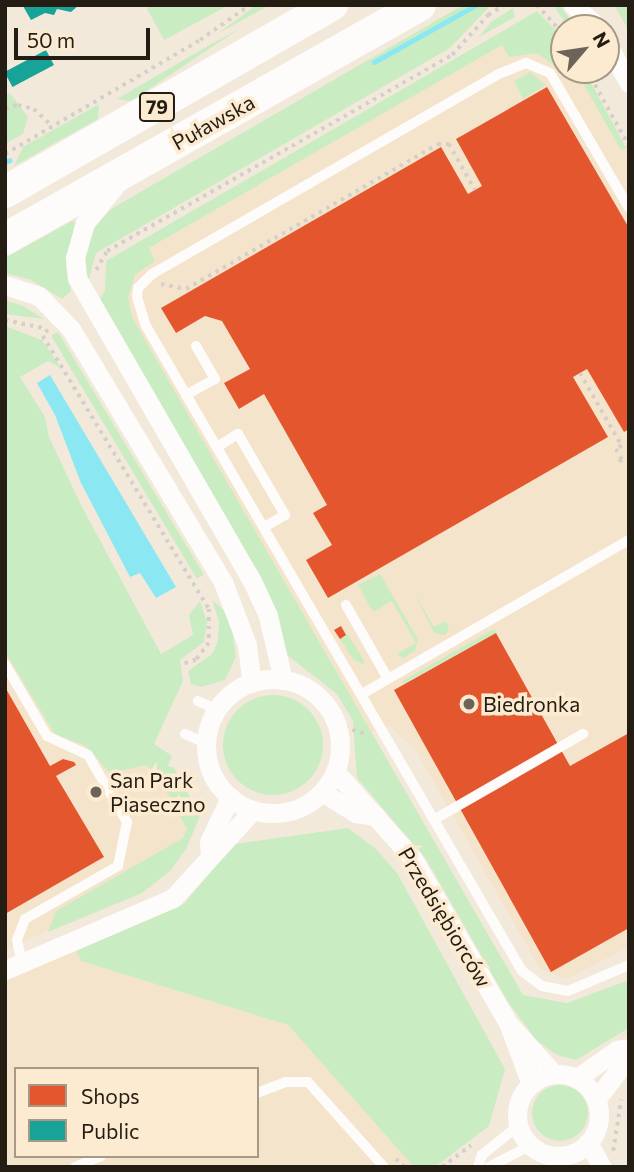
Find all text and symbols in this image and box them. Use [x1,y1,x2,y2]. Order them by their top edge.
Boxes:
scale bar [18,14,154,58]
north arrow [550,14,620,84]
text: 50 m [27,27,75,52]
text: N [589,28,616,51]
street label: Puławska [167,89,259,155]
road number: 79 [138,92,176,122]
place label: Biedronka [483,691,580,717]
marker: Biedronka [461,696,477,712]
place label: San Park Piaseczno [110,767,206,817]
marker: San Park Piaseczno [88,784,104,800]
street label: Przedsiębiorców [393,842,497,992]
legend [14,1067,259,1158]
text: Shops [81,1083,140,1108]
text: Public [81,1118,139,1143]

